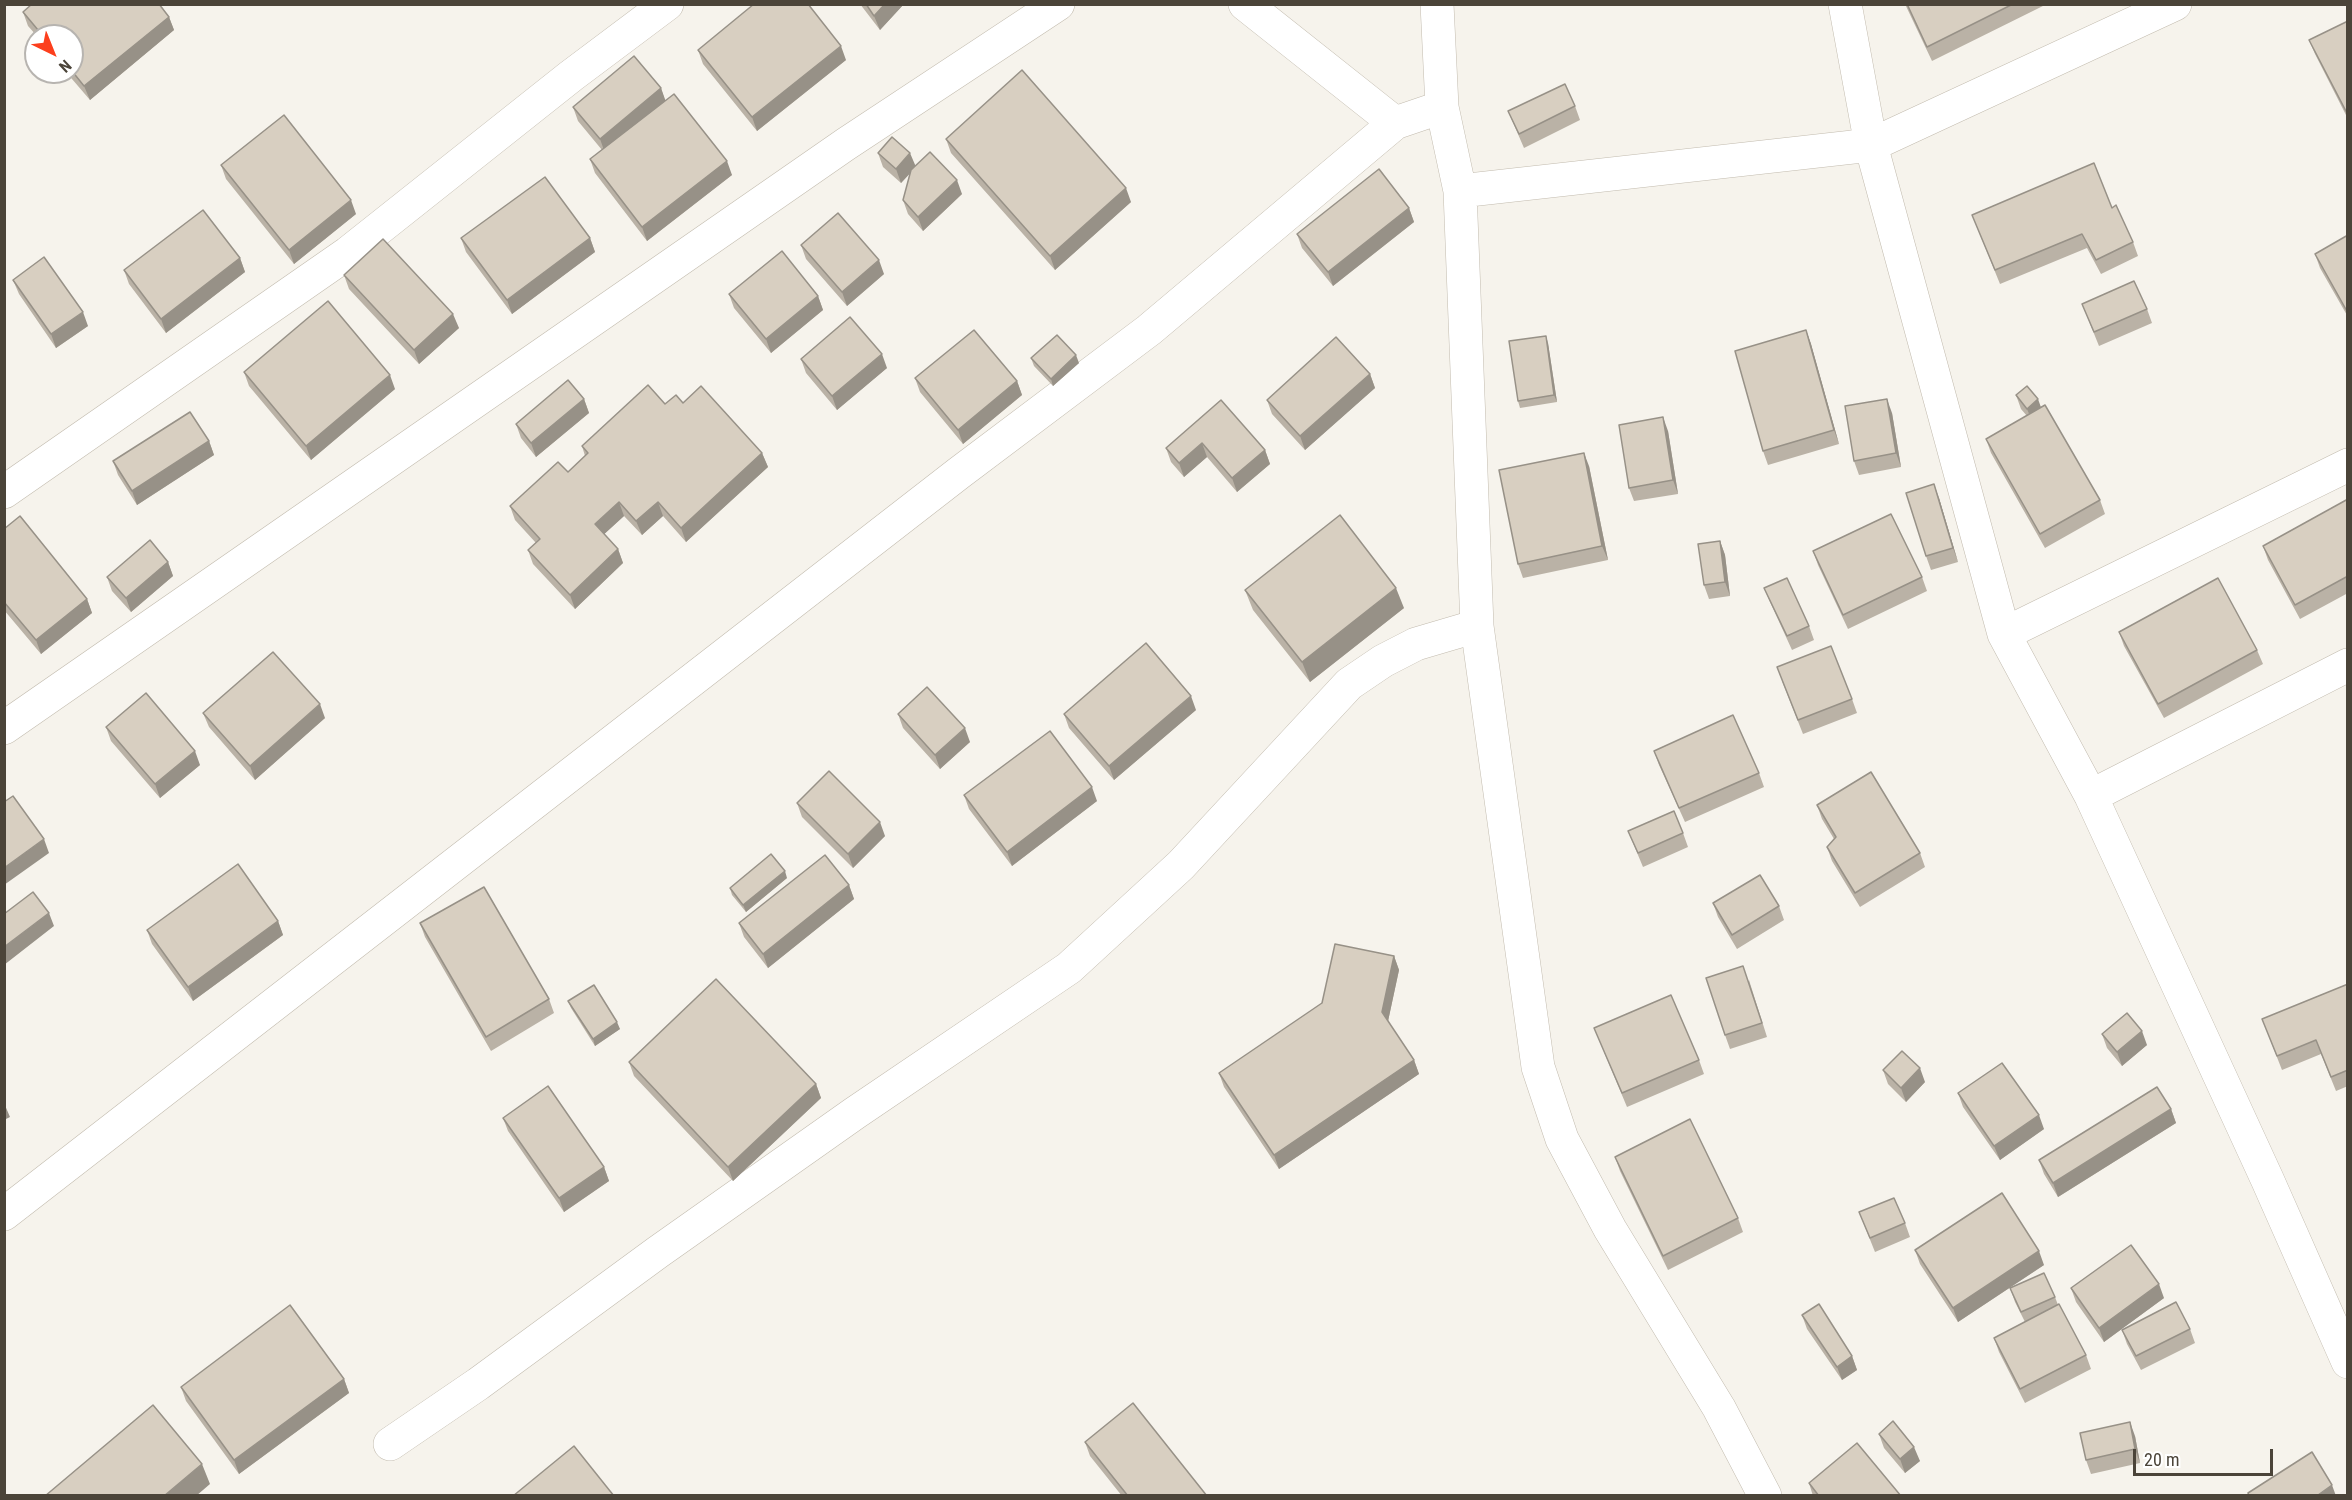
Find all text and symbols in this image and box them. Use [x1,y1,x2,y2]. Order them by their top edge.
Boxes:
north arrow [24,24,84,84]
text: N [55,56,75,76]
scale bar [2136,1437,2276,1475]
text: 20 m [2144,1449,2179,1470]

